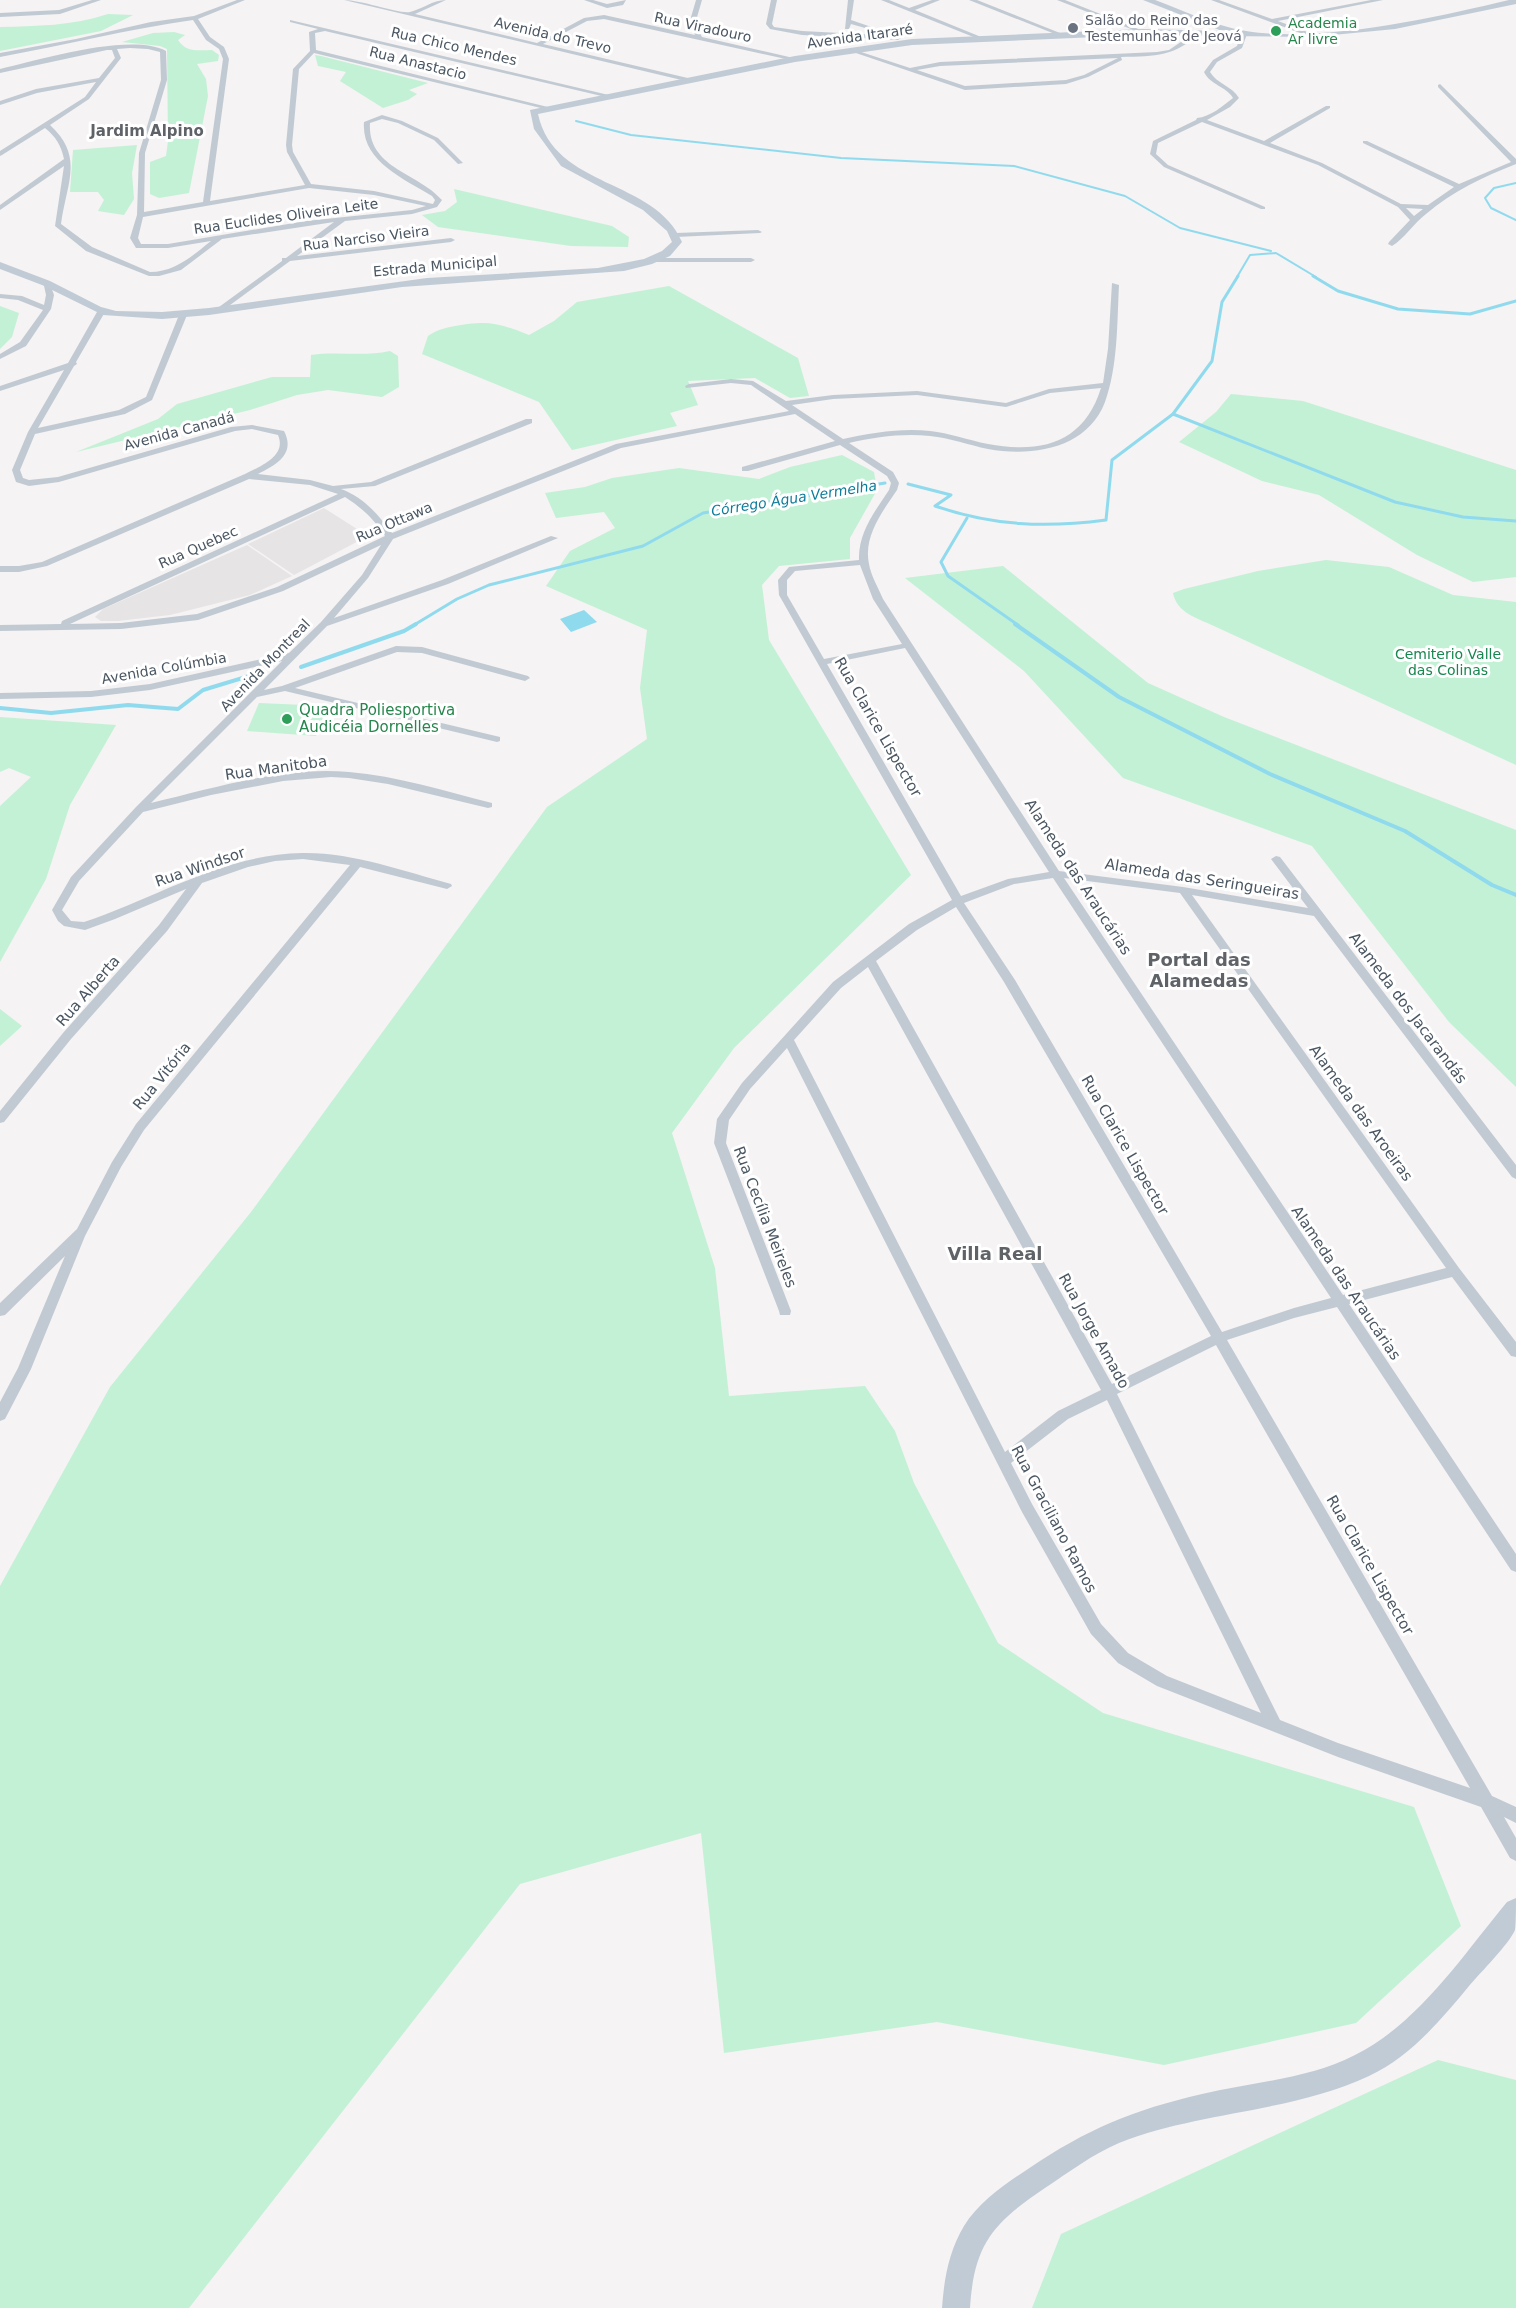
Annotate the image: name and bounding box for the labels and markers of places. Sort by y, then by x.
place label: Salão do Reino das Testemunhas de Jeová [1084,12,1242,44]
place label: Academia Ar livre [1288,15,1357,47]
marker: Salão do Reino das Testemunhas de Jeová [1066,21,1080,35]
marker: Academia Ar livre [1269,24,1283,38]
place label: Quadra Poliesportiva Audicéia Dornelles [299,701,455,736]
marker: Quadra Poliesportiva Audicéia Dornelles [280,712,294,726]

